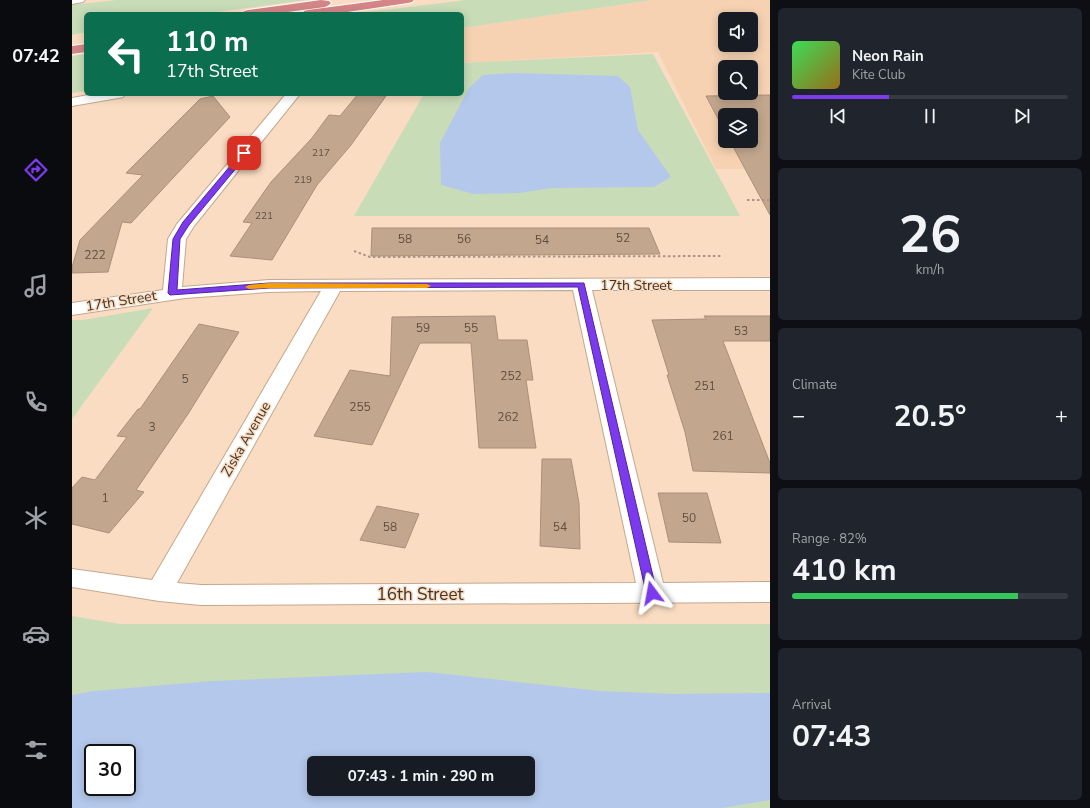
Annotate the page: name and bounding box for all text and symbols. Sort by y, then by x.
map controls [718,12,758,148]
button: sound [718,12,758,52]
text: 110 m [166,23,249,61]
icon: left [100,28,152,80]
text: 07:42 [12,44,60,68]
text: Neon Rain [852,46,924,66]
text: 17th Street [166,59,258,83]
button: search [718,60,758,100]
text: Kite Club [852,66,905,84]
icon: previous [827,105,849,127]
icon: pause [919,105,941,127]
icon: next [1011,105,1033,127]
button: layers [718,108,758,148]
pin [227,136,261,170]
icon: arrive [233,142,255,164]
house number: 217 [312,146,330,160]
icon: directions [22,156,50,184]
house number: 219 [294,173,312,187]
text: 26 [899,199,961,270]
house number: 221 [255,209,273,223]
house number: 52 [616,230,630,246]
house number: 58 [398,231,412,247]
house number: 56 [457,231,471,247]
house number: 54 [535,232,549,248]
house number: 222 [84,247,106,263]
text: km/h [916,261,944,279]
icon: music [22,272,50,300]
street label: 17th Street [600,276,672,295]
street label: 17th Street [84,286,158,316]
house number: 59 [416,320,430,336]
house number: 55 [464,320,478,336]
house number: 53 [734,323,748,339]
house number: 252 [500,368,522,384]
house number: 5 [181,371,189,387]
text: Climate [792,376,837,394]
house number: 251 [694,378,716,394]
icon: phone [22,388,50,416]
text: 20.5° [894,396,966,437]
street label: Ziska Avenue [217,398,275,480]
house number: 255 [349,399,371,415]
text: − [792,401,805,431]
text: + [1055,401,1068,431]
house number: 262 [497,409,519,425]
house number: 3 [148,419,156,435]
house number: 261 [712,428,734,444]
house number: 1 [101,490,109,506]
icon: climate [22,504,50,532]
house number: 50 [682,510,696,526]
house number: 58 [383,519,397,535]
house number: 54 [553,519,567,535]
text: Range · 82% [792,530,867,548]
text: 410 km [792,550,897,591]
position arrow [631,572,673,614]
street label: 16th Street [377,583,464,606]
icon: car [22,620,50,648]
text: Arrival [792,696,831,714]
text: 07:43 [792,716,871,757]
icon: filters [22,736,50,764]
speed limit sign: 30 [84,744,136,796]
text: 07:43 · 1 min · 290 m [348,766,494,786]

